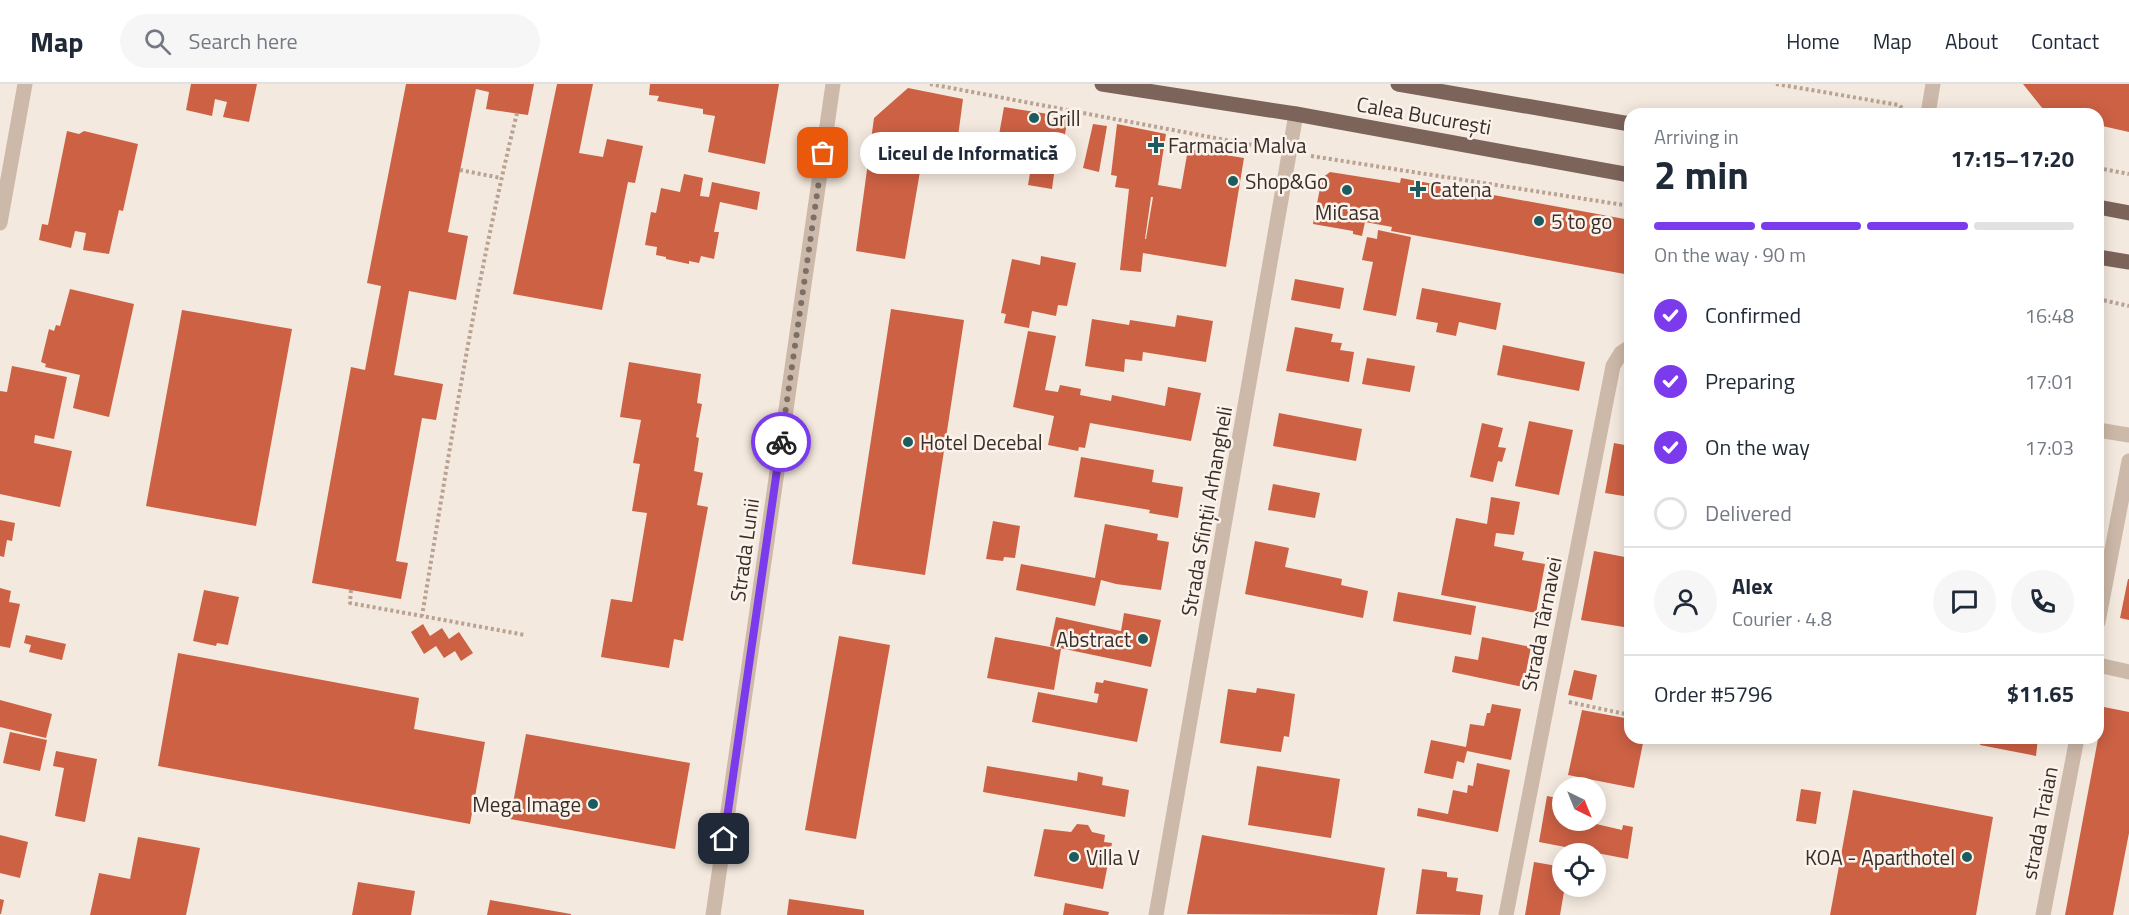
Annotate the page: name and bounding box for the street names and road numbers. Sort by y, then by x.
street label: Calea București [1354,87,1494,143]
street label: Strada Sfinții Arhangheli [1172,403,1240,619]
street label: Strada Lunii [721,496,767,604]
street label: Strada Târnavei [1512,554,1570,694]
street label: strada Traian [2012,764,2066,882]

